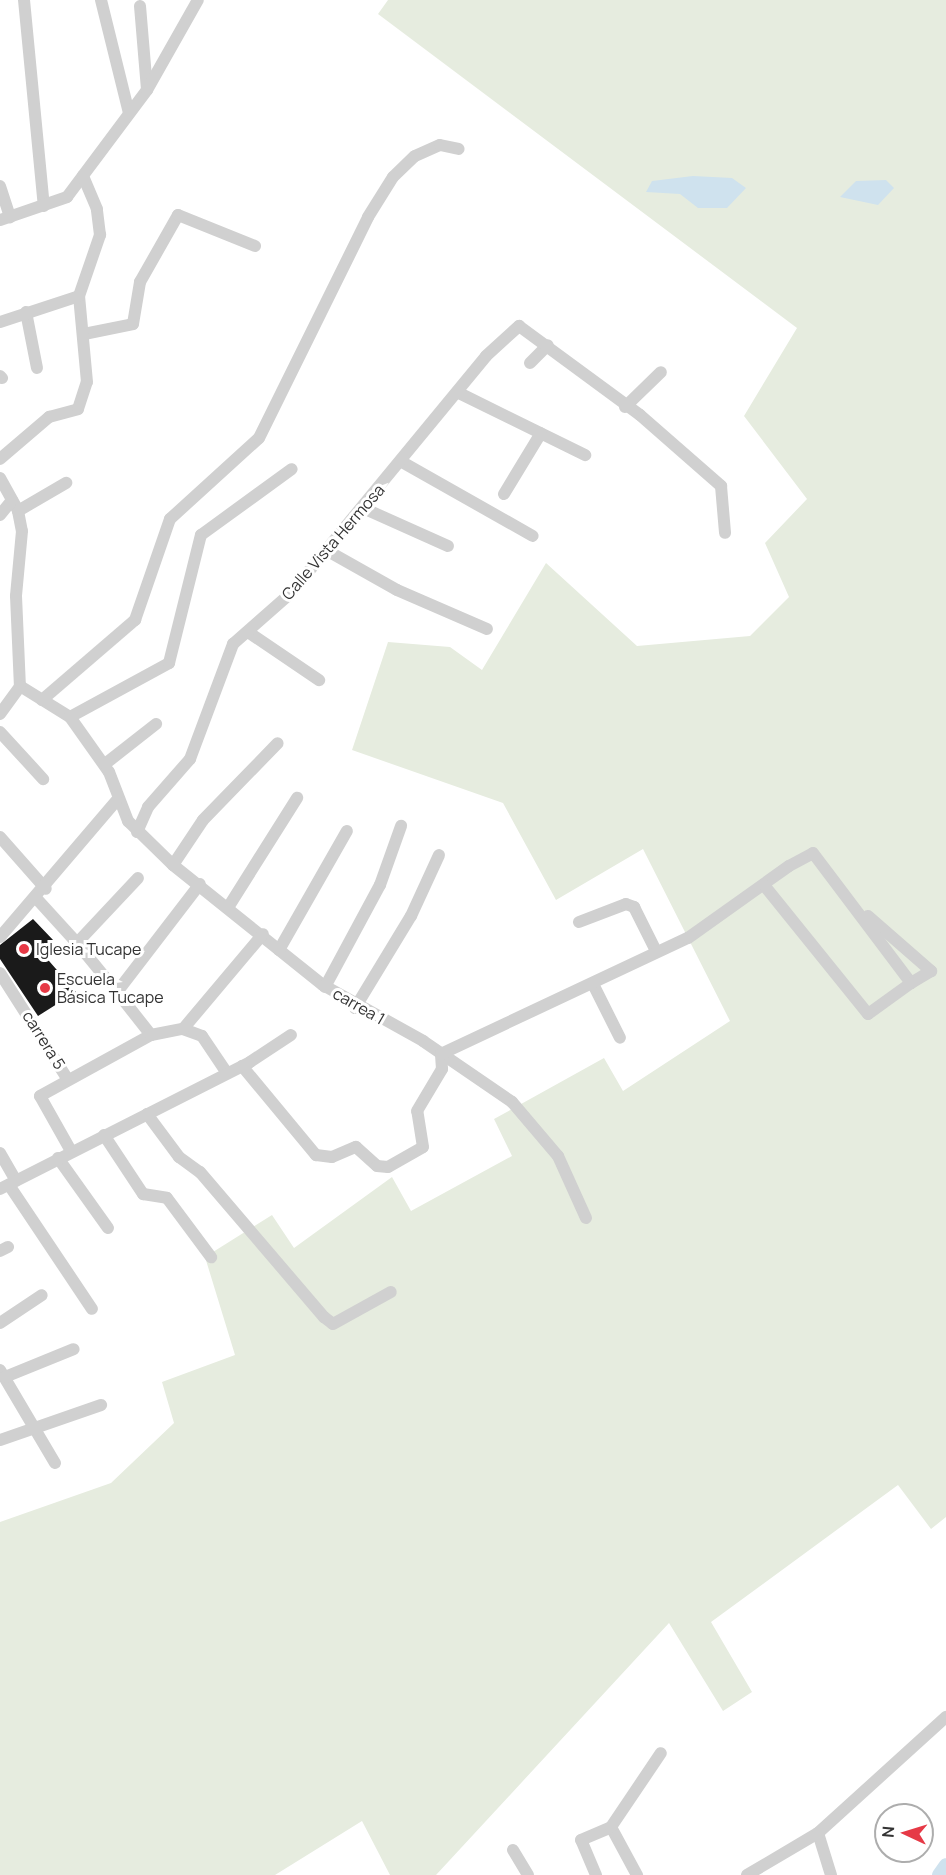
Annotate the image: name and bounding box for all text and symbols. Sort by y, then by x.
street label: Calle Vista Hermosa [278,480,388,604]
place label: Iglesia Tucape [36,939,141,959]
marker: Iglesia Tucape [17,942,31,956]
place label: Escuela Básica Tucape [57,969,163,1007]
marker: Escuela Básica Tucape [38,981,52,995]
street label: carrea 1 [330,984,388,1028]
street label: carrera 5 [19,1007,69,1073]
north arrow [874,1803,934,1863]
text: N [877,1825,899,1838]

